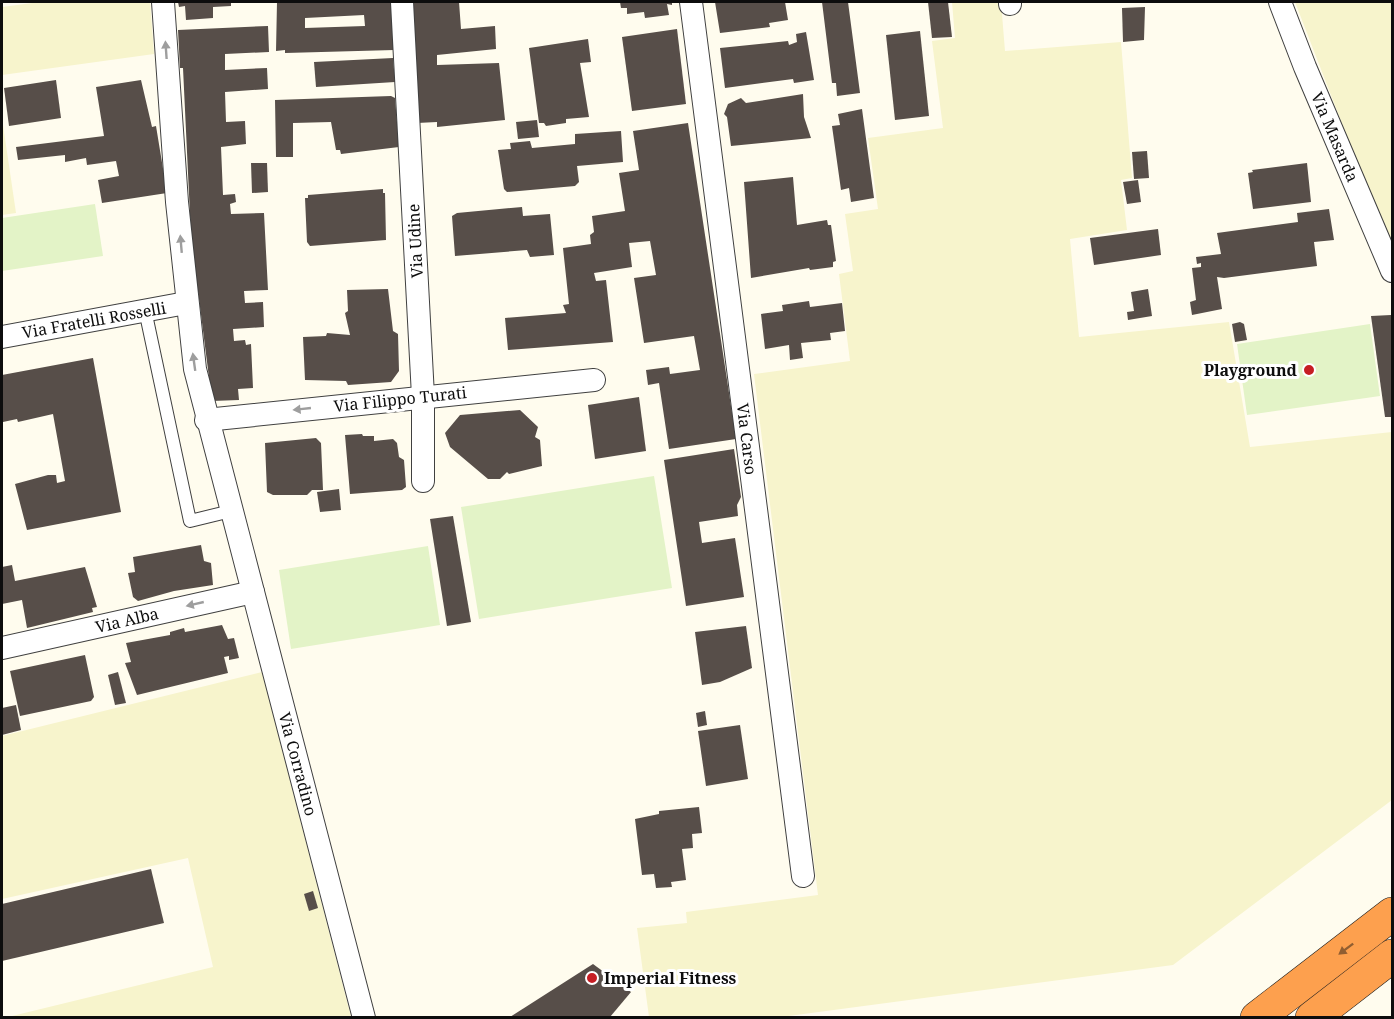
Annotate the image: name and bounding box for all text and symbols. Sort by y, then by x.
one-way arrow [161,40,170,59]
street label: Via Masarda [1306,89,1364,185]
street label: Via Udine [402,203,428,279]
one-way arrow [176,235,186,254]
street label: Via Fratelli Rosselli [20,296,168,344]
one-way arrow [189,353,198,372]
place label: Playground [1204,359,1298,381]
marker: Playground [1302,363,1316,377]
street label: Via Filippo Turati [332,381,468,417]
street label: Via Carso [732,402,762,476]
one-way arrow [292,404,311,414]
one-way arrow [186,600,205,610]
street label: Via Alba [93,602,161,638]
street label: Via Corradino [274,710,322,818]
one-way arrow [1338,943,1354,955]
place label: Imperial Fitness [604,967,737,989]
marker: Imperial Fitness [585,971,599,985]

